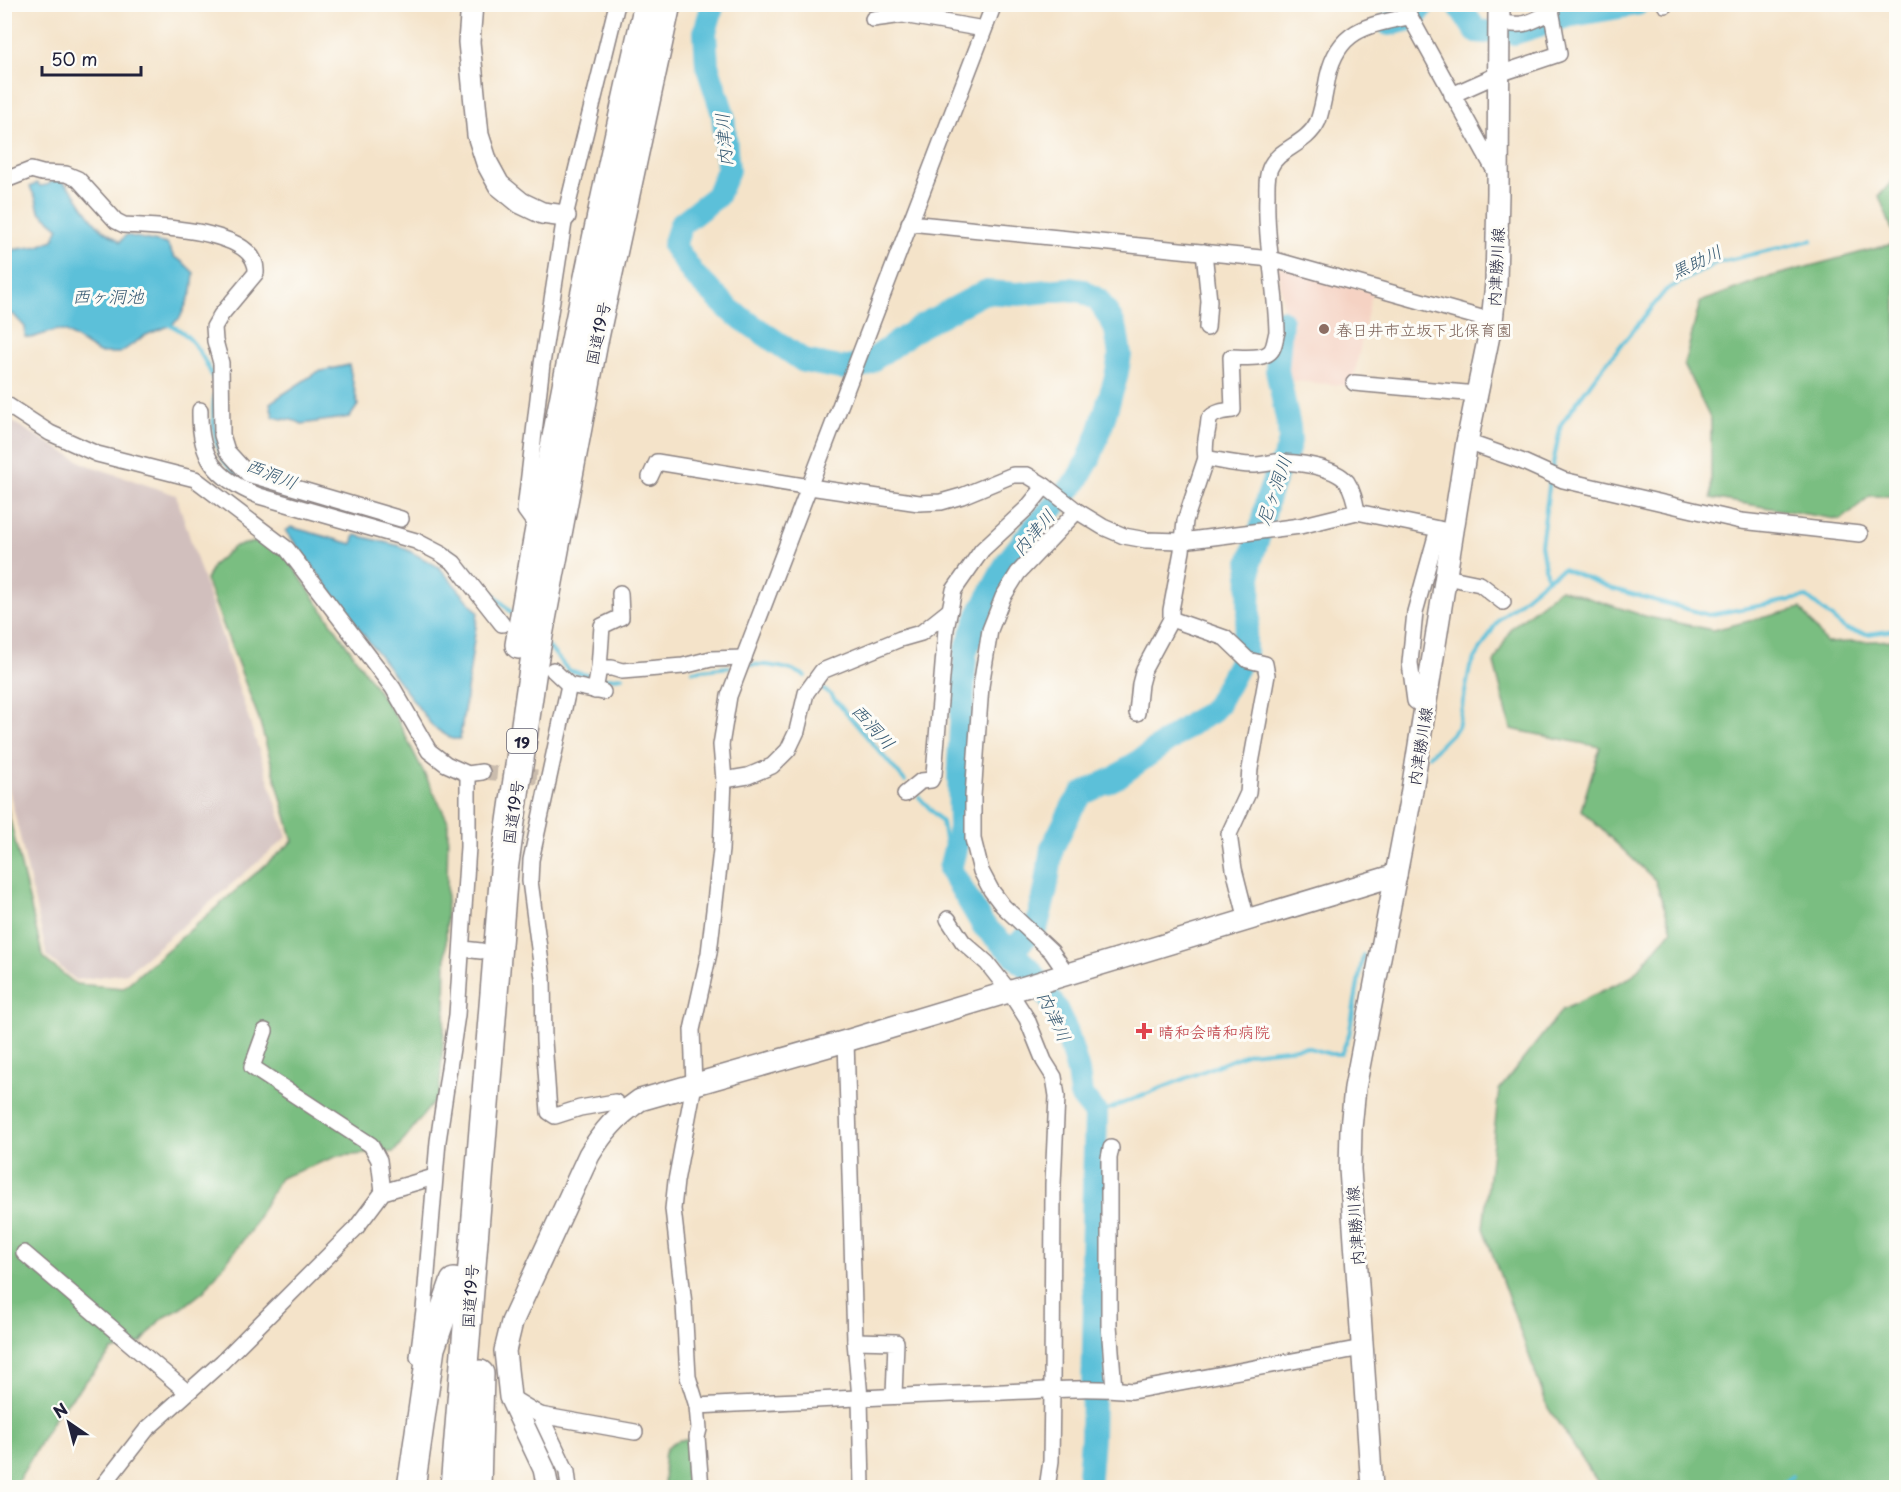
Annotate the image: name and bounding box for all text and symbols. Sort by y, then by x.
scale bar [42,39,141,77]
text: 50 m [51,45,98,72]
water label: 内津川 [708,112,738,168]
street label: 内津勝川線 [1481,226,1509,308]
water label: 黒助川 [1666,237,1726,285]
water label: 西ヶ洞池 [72,282,145,309]
street label: 国道19号 [579,299,615,367]
place label: 春日井市立坂下北保育園 [1336,317,1512,341]
marker: 春日井市立坂下北保育園 [1317,322,1331,336]
water label: 西洞川 [242,450,302,496]
water label: 尼ヶ洞川 [1249,452,1297,528]
water label: 内津川 [1005,503,1061,561]
water label: 西洞川 [846,697,902,755]
street label: 内津勝川線 [1401,705,1437,787]
road number: 19 [507,729,537,753]
street label: 国道19号 [496,778,528,846]
water label: 内津川 [1031,986,1079,1046]
place label: 晴和会晴和病院 [1158,1019,1270,1043]
marker: 晴和会晴和病院 [1135,1022,1153,1040]
street label: 内津勝川線 [1339,1185,1369,1267]
street label: 国道19号 [455,1263,483,1329]
north arrow [39,1393,99,1453]
text: N [48,1396,72,1423]

